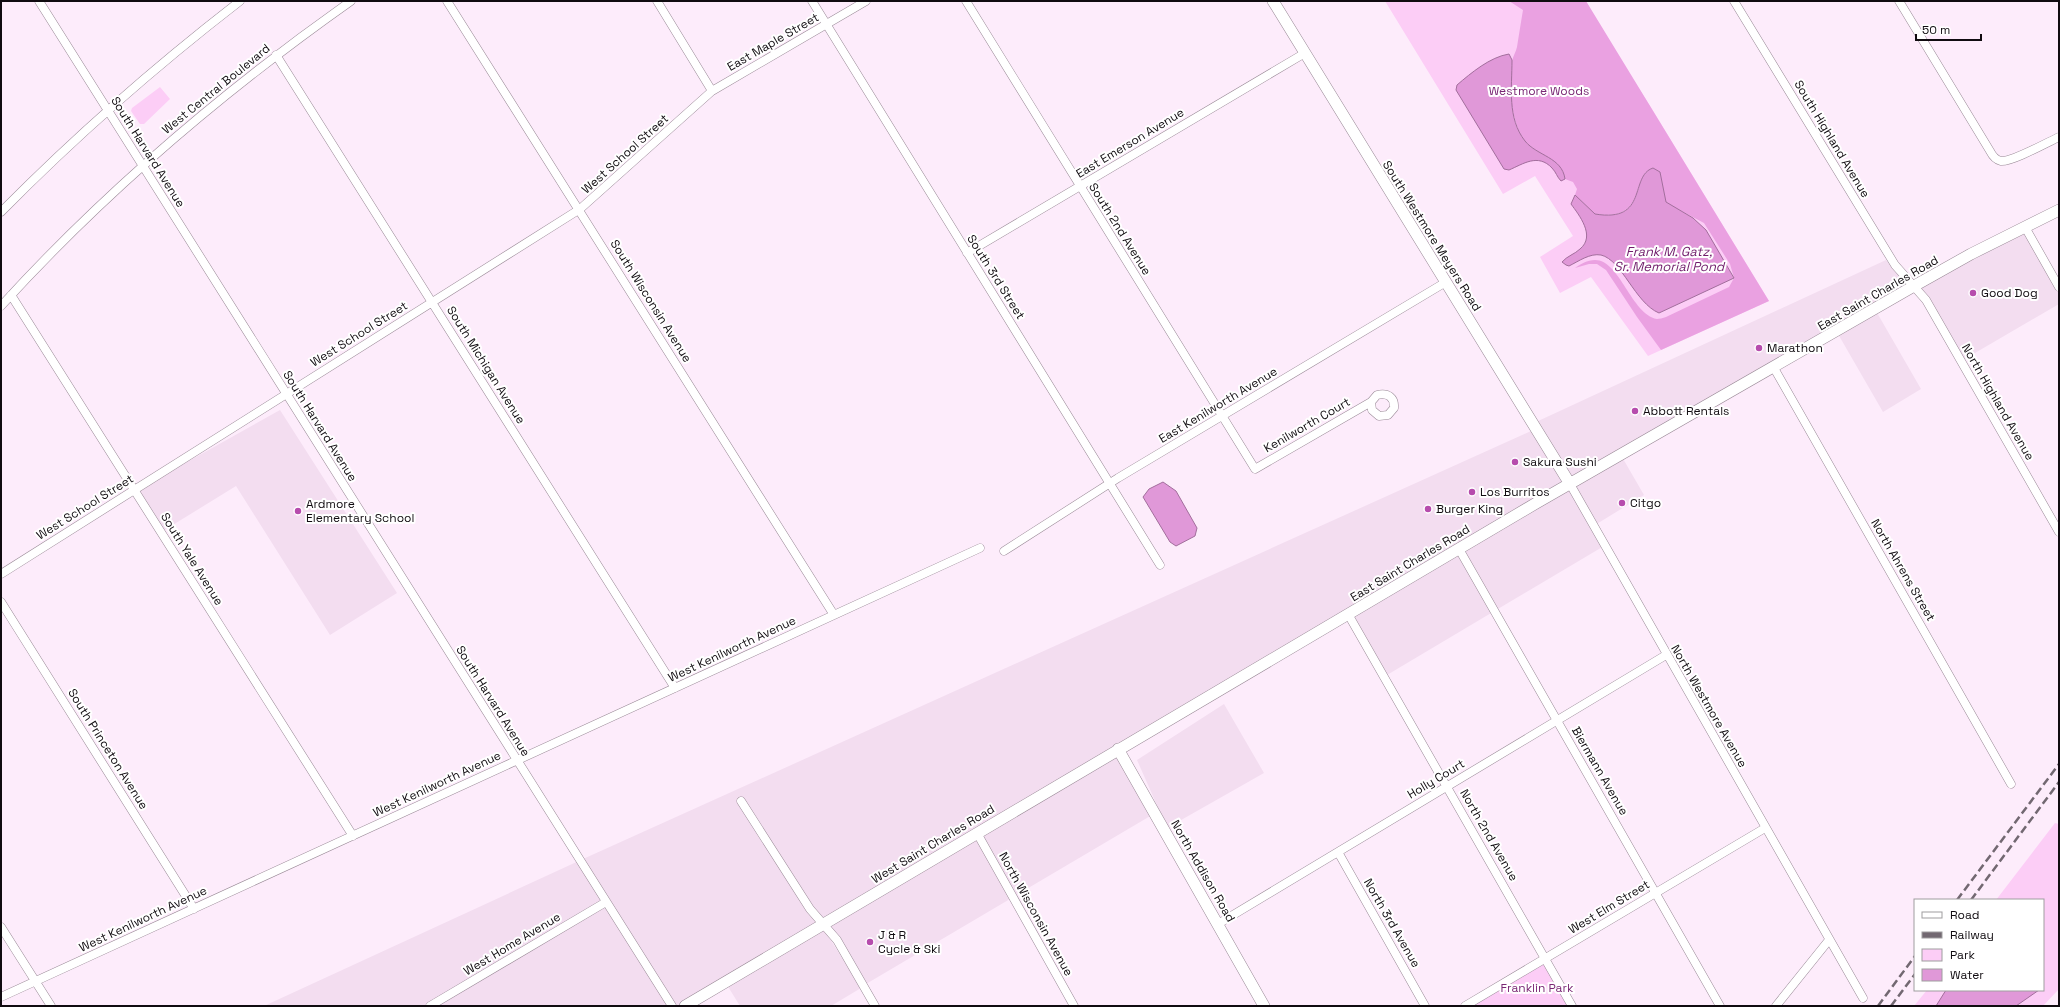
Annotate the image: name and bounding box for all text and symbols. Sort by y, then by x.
street label: East Maple Street [724,9,822,75]
scale bar [1916,16,1981,42]
text: 50 m [1922,22,1950,38]
street label: West Central Boulevard [159,40,273,138]
street label: South Highland Avenue [1791,77,1873,201]
park label: Westmore Woods [1489,83,1589,99]
street label: South Harvard Avenue [107,94,189,210]
street label: East Emerson Avenue [1073,104,1187,182]
street label: West School Street [578,111,672,197]
street label: South Westmore Meyers Road [1379,158,1485,314]
street label: South 2nd Avenue [1085,180,1155,278]
street label: South 3rd Street [963,232,1029,322]
street label: South Wisconsin Avenue [607,237,695,365]
water label: Frank M. Gatz, Sr. Memorial Pond [1614,243,1726,275]
street label: East Saint Charles Road [1815,252,1941,334]
place label: Good Dog [1981,285,2038,301]
marker: Good Dog [1968,288,1978,298]
street label: West School Street [307,298,411,370]
street label: South Michigan Avenue [443,303,529,427]
place label: Marathon [1767,340,1823,356]
street label: North Highland Avenue [1958,341,2038,463]
marker: Marathon [1754,343,1764,353]
street label: East Kenilworth Avenue [1156,363,1280,447]
street label: South Harvard Avenue [279,368,361,484]
street label: Kenilworth Court [1261,394,1353,456]
place label: Abbott Rentals [1643,403,1729,419]
marker: Abbott Rentals [1630,406,1640,416]
place label: Sakura Sushi [1523,454,1597,470]
marker: Sakura Sushi [1510,457,1520,467]
street label: West School Street [33,471,137,543]
place label: Los Burritos [1480,484,1550,500]
marker: Los Burritos [1467,487,1477,497]
place label: Citgo [1630,495,1661,511]
place label: Ardmore Elementary School [306,496,414,526]
marker: Citgo [1617,498,1627,508]
place label: Burger King [1436,501,1503,517]
marker: Burger King [1423,504,1433,514]
marker: Ardmore Elementary School [293,506,303,516]
street label: South Yale Avenue [157,510,227,608]
street label: North Ahrens Street [1867,516,1939,624]
street label: East Saint Charles Road [1347,521,1473,605]
street label: West Kenilworth Avenue [666,612,798,686]
street label: North Westmore Avenue [1667,642,1751,770]
street label: South Harvard Avenue [452,643,534,759]
street label: South Princeton Avenue [64,686,152,812]
street label: Biermann Avenue [1568,724,1632,818]
street label: West Kenilworth Avenue [371,747,503,821]
street label: Holly Court [1404,756,1468,802]
street label: North 2nd Avenue [1456,786,1522,884]
street label: West Saint Charles Road [869,801,997,887]
street label: North Addison Road [1167,817,1239,925]
street label: North Wisconsin Avenue [995,849,1077,979]
street label: North 3rd Avenue [1360,875,1424,971]
street label: West Elm Street [1565,876,1653,938]
street label: West Kenilworth Avenue [77,882,209,956]
legend [1914,899,2044,991]
text: Road [1950,907,1979,923]
street label: West Home Avenue [461,909,563,979]
place label: J & R Cycle & Ski [878,927,940,957]
text: Railway [1950,927,1994,943]
marker: J & R Cycle & Ski [865,937,875,947]
text: Park [1950,947,1975,963]
text: Water [1950,967,1984,983]
park label: Franklin Park [1501,980,1574,996]

